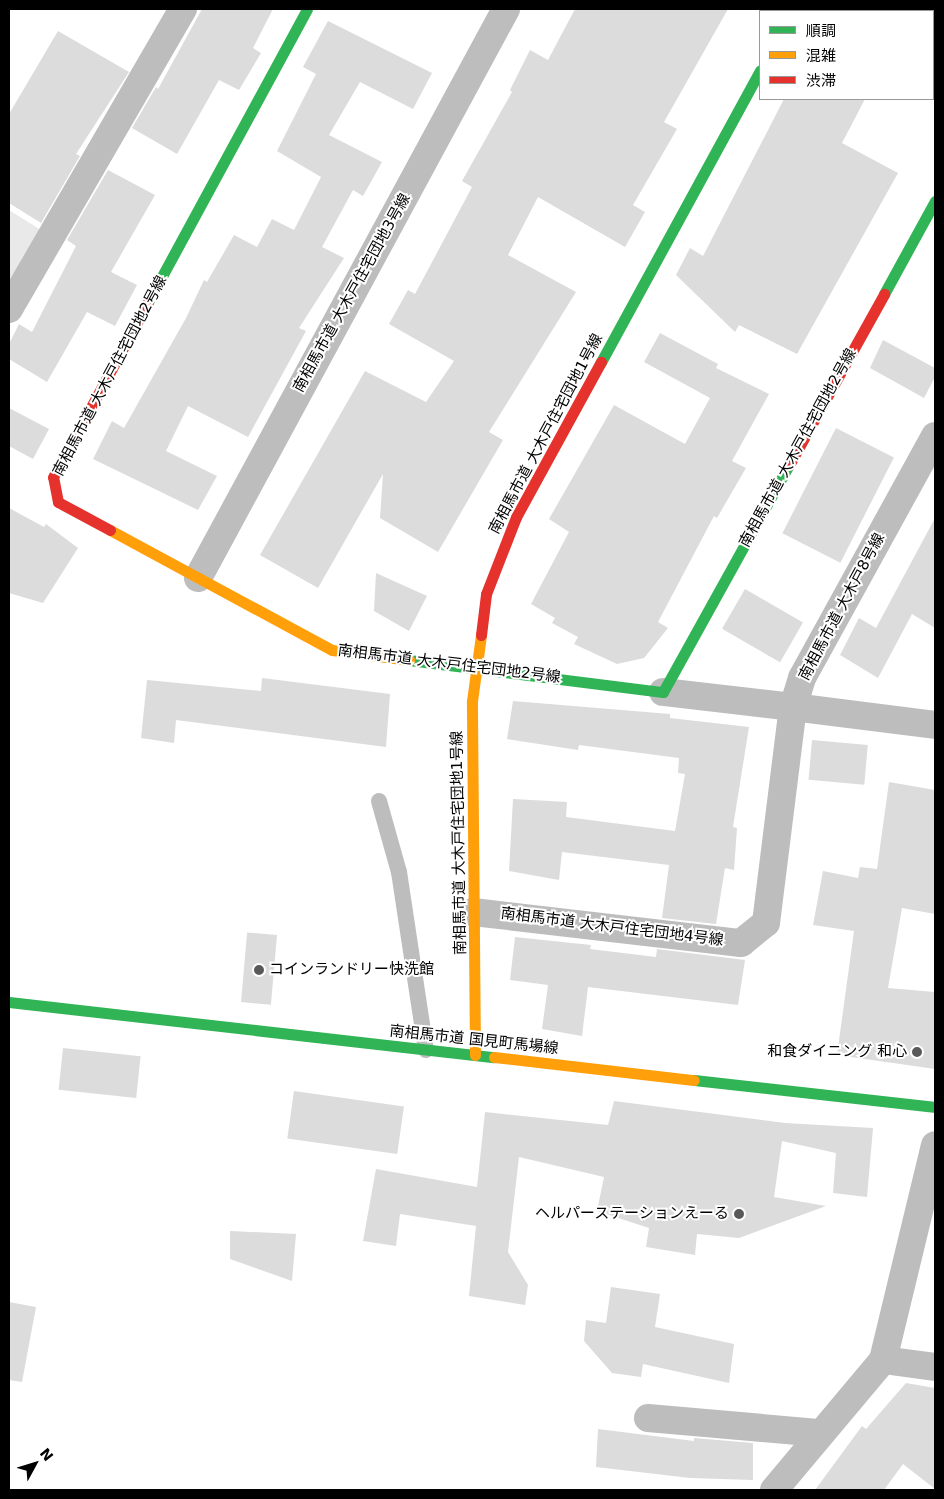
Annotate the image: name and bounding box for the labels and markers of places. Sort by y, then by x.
place label: コインランドリー快洗館 [269,961,434,979]
marker: コインランドリー快洗館 [253,964,265,976]
place label: 和食ダイニング 和心 [767,1043,907,1061]
marker: 和食ダイニング 和心 [911,1046,923,1058]
place label: ヘルパーステーションえーる [534,1205,729,1223]
marker: ヘルパーステーションえーる [733,1208,745,1220]

